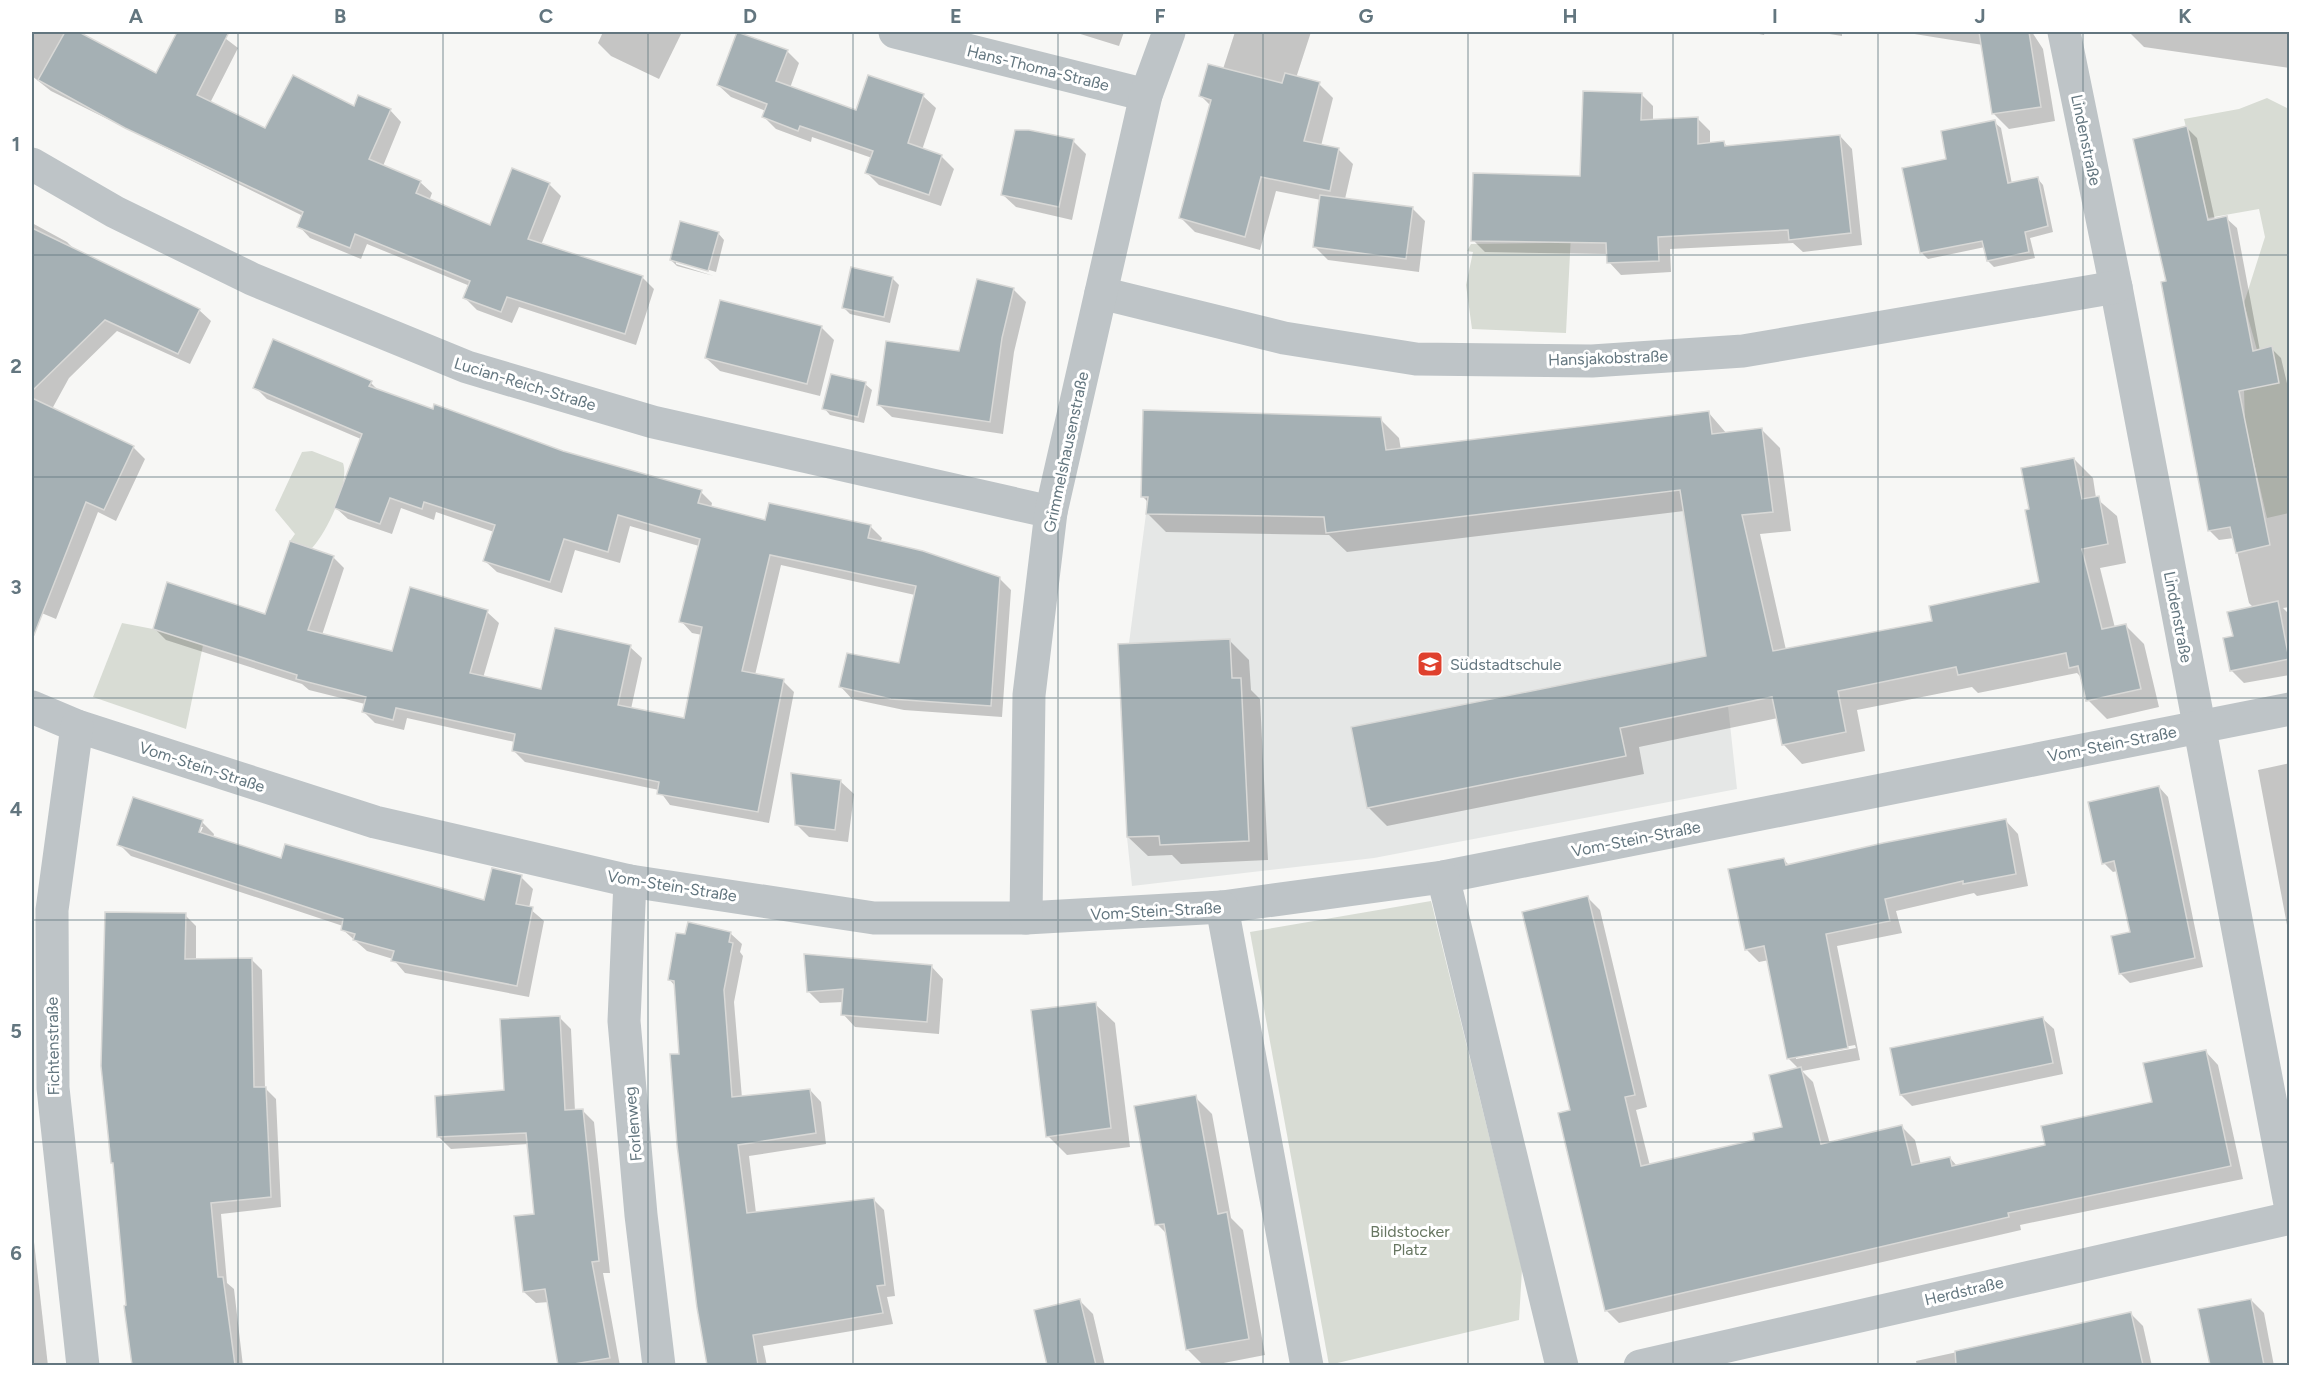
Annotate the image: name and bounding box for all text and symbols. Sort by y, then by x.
text: A [129,4,144,28]
text: B [334,4,346,28]
text: C [539,4,553,28]
text: D [743,4,757,28]
text: E [950,4,962,28]
text: F [1154,4,1166,28]
text: G [1359,4,1374,28]
text: H [1563,4,1578,28]
text: I [1772,4,1778,28]
text: J [1974,4,1986,28]
text: K [2178,4,2192,28]
street label: Hans-Thoma-Straße [965,41,1111,95]
street label: Lindenstraße [2067,93,2105,188]
text: 1 [12,132,20,156]
street label: Hansjakobstraße [1548,346,1669,370]
street label: Lucian-Reich-Straße [452,353,598,415]
text: 2 [10,354,22,378]
street label: Grimmelshausenstraße [1040,369,1092,534]
street label: Lindenstraße [2160,570,2196,665]
text: 3 [10,575,22,599]
school or university icon: Südstadtschule [1415,649,1445,679]
place label: Südstadtschule [1450,655,1562,674]
street label: Vom-Stein-Straße [2046,722,2178,766]
street label: Vom-Stein-Straße [137,738,268,796]
text: 4 [10,797,23,821]
street label: Vom-Stein-Straße [1570,817,1702,861]
street label: Vom-Stein-Straße [606,866,738,906]
street label: Vom-Stein-Straße [1090,898,1222,924]
street label: Fichtenstraße [43,996,63,1095]
text: 5 [10,1019,22,1043]
street label: Forlenweg [620,1086,646,1162]
park label: Bildstocker Platz [1370,1222,1450,1259]
text: 6 [10,1241,22,1265]
street label: Herdstraße [1923,1273,2006,1309]

